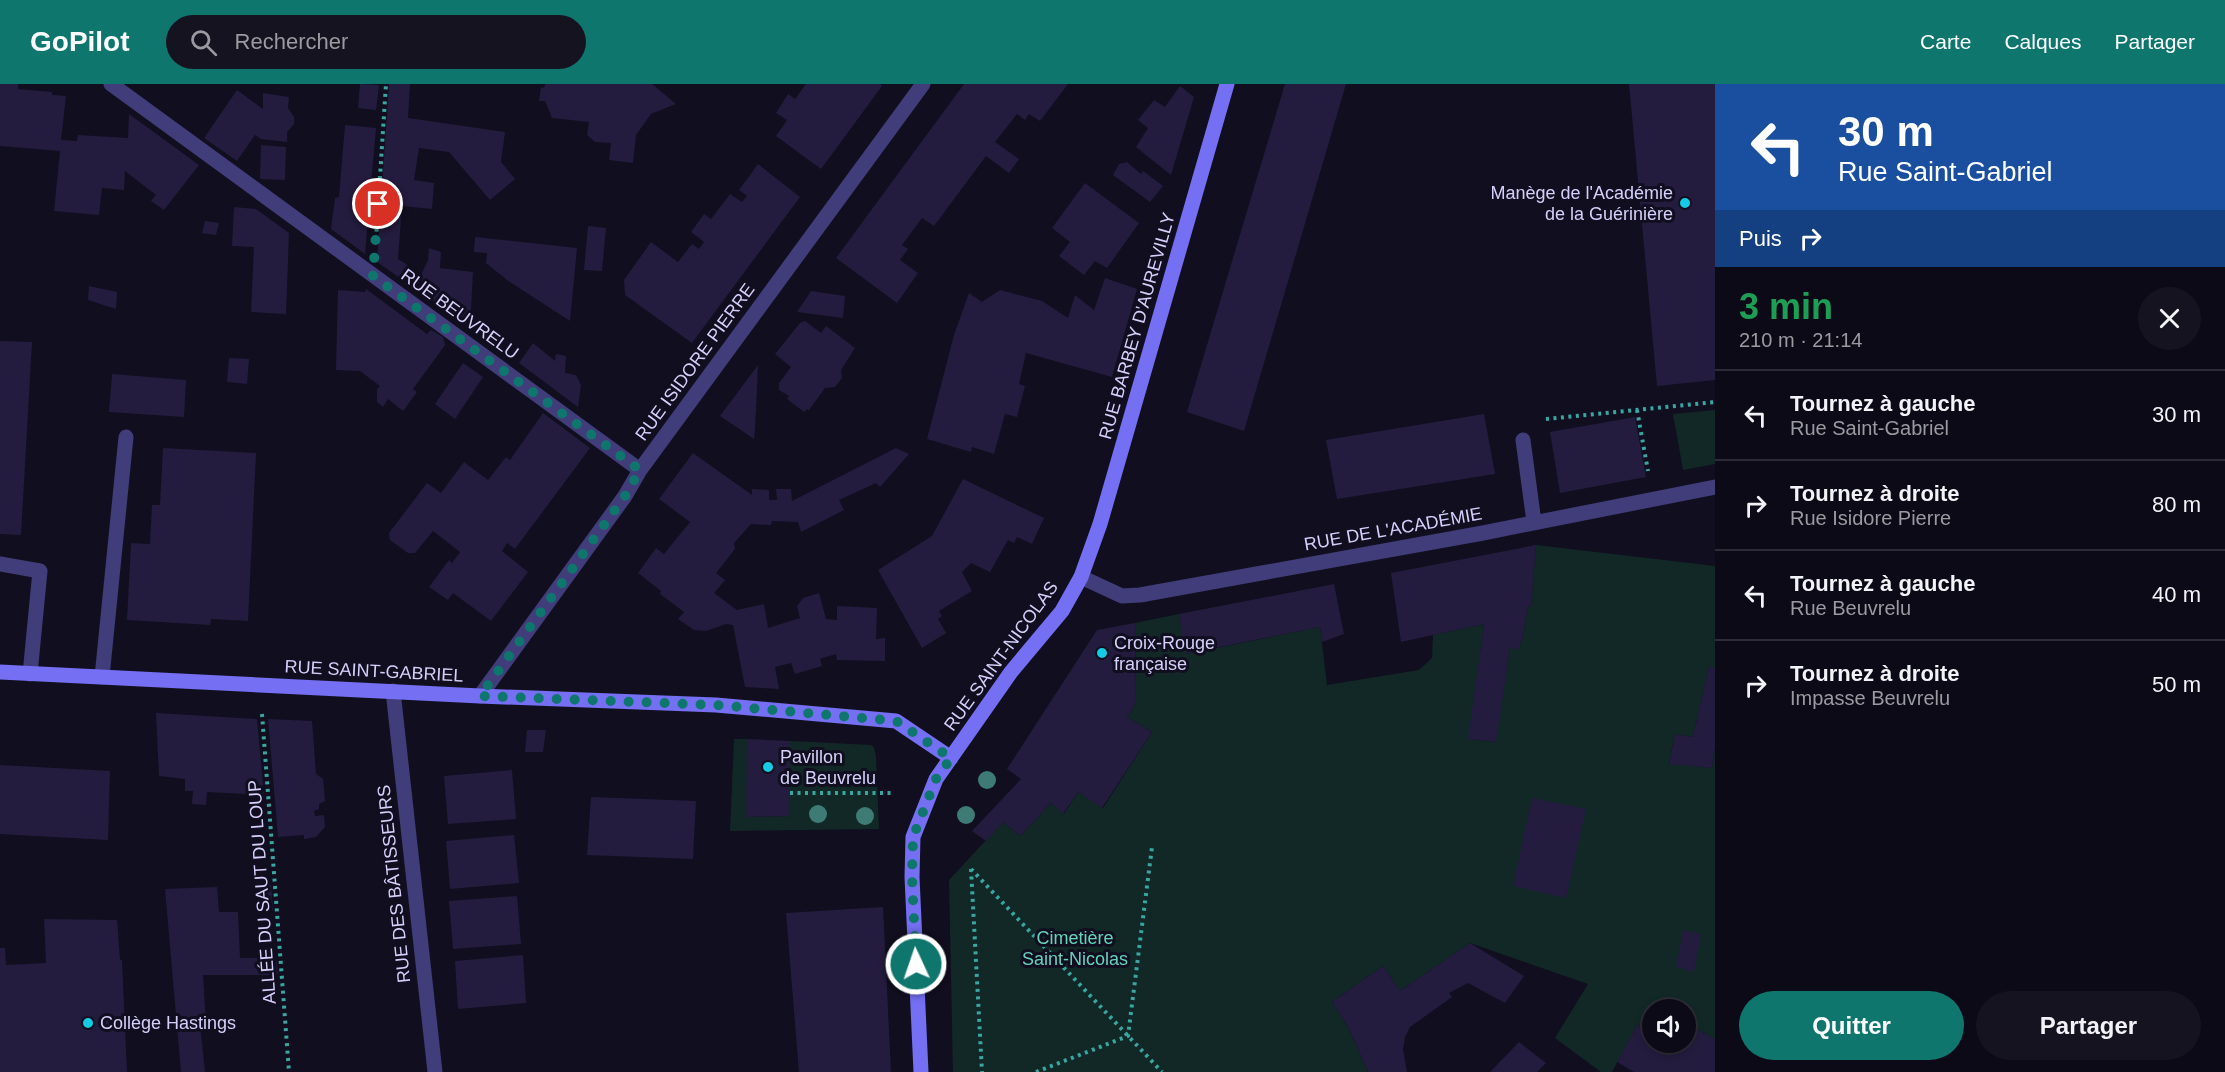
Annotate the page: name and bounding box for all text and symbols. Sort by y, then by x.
search box [166,15,586,69]
text: GoPilot [30,26,130,57]
icon: search [187,26,220,59]
text: Rechercher [235,29,348,54]
text: Carte [1920,30,1971,53]
text: Calques [2004,30,2081,53]
text: Partager [2114,30,2195,53]
icon: left [1739,108,1817,186]
text: 30 m [1838,108,1934,155]
text: Rue Saint-Gabriel [1838,157,2053,187]
pin [352,178,403,229]
place label: Manège de l'Académie de la Guérinière [1490,183,1673,224]
icon: arrive [361,187,394,220]
marker: Manège de l'Académie de la Guérinière [1678,196,1692,210]
street label: RUE BARBEY D'AUREVILLY [1095,210,1179,442]
icon: right [1794,222,1827,255]
text: Puis [1739,226,1782,251]
street label: RUE BEUVRELU [397,265,523,363]
street label: RUE ISIDORE PIERRE [631,280,759,444]
text: 3 min [1739,286,1833,327]
button: close [2138,287,2201,350]
text: 210 m · 21:14 [1739,329,1862,351]
text: Tournez à gauche [1790,391,1975,416]
icon: left [1739,399,1772,432]
text: 30 m [2152,402,2201,427]
text: Rue Saint-Gabriel [1790,417,1949,439]
text: Tournez à droite [1790,481,1960,506]
icon: right [1739,489,1772,522]
text: 80 m [2152,492,2201,517]
street label: RUE DE L'ACADÉMIE [1302,503,1484,555]
text: Rue Isidore Pierre [1790,507,1951,529]
text: Tournez à gauche [1790,571,1975,596]
street label: RUE SAINT-NICOLAS [940,577,1062,735]
icon: left [1739,579,1772,612]
text: 40 m [2152,582,2201,607]
text: Rue Beuvrelu [1790,597,1911,619]
place label: Croix-Rouge française [1114,633,1215,674]
marker: Croix-Rouge française [1095,646,1109,660]
street label: RUE SAINT-GABRIEL [284,656,464,686]
text: Tournez à droite [1790,661,1960,686]
icon: right [1739,669,1772,702]
text: 50 m [2152,672,2201,697]
text: Impasse Beuvrelu [1790,687,1950,709]
place label: Pavillon de Beuvrelu [780,747,876,788]
marker: Pavillon de Beuvrelu [761,760,775,774]
street label: ALLÉE DU SAUT DU LOUP [244,779,280,1005]
street label: RUE DES BÂTISSEURS [374,784,414,984]
park label: Cimetière Saint-Nicolas [1022,928,1128,969]
position arrow [884,932,948,996]
button: Quitter [1739,991,1964,1060]
button: Partager [1976,991,2201,1060]
map controls [1642,999,1696,1053]
button: sound [1642,999,1696,1053]
place label: Collège Hastings [100,1013,236,1033]
marker: Collège Hastings [81,1016,95,1030]

